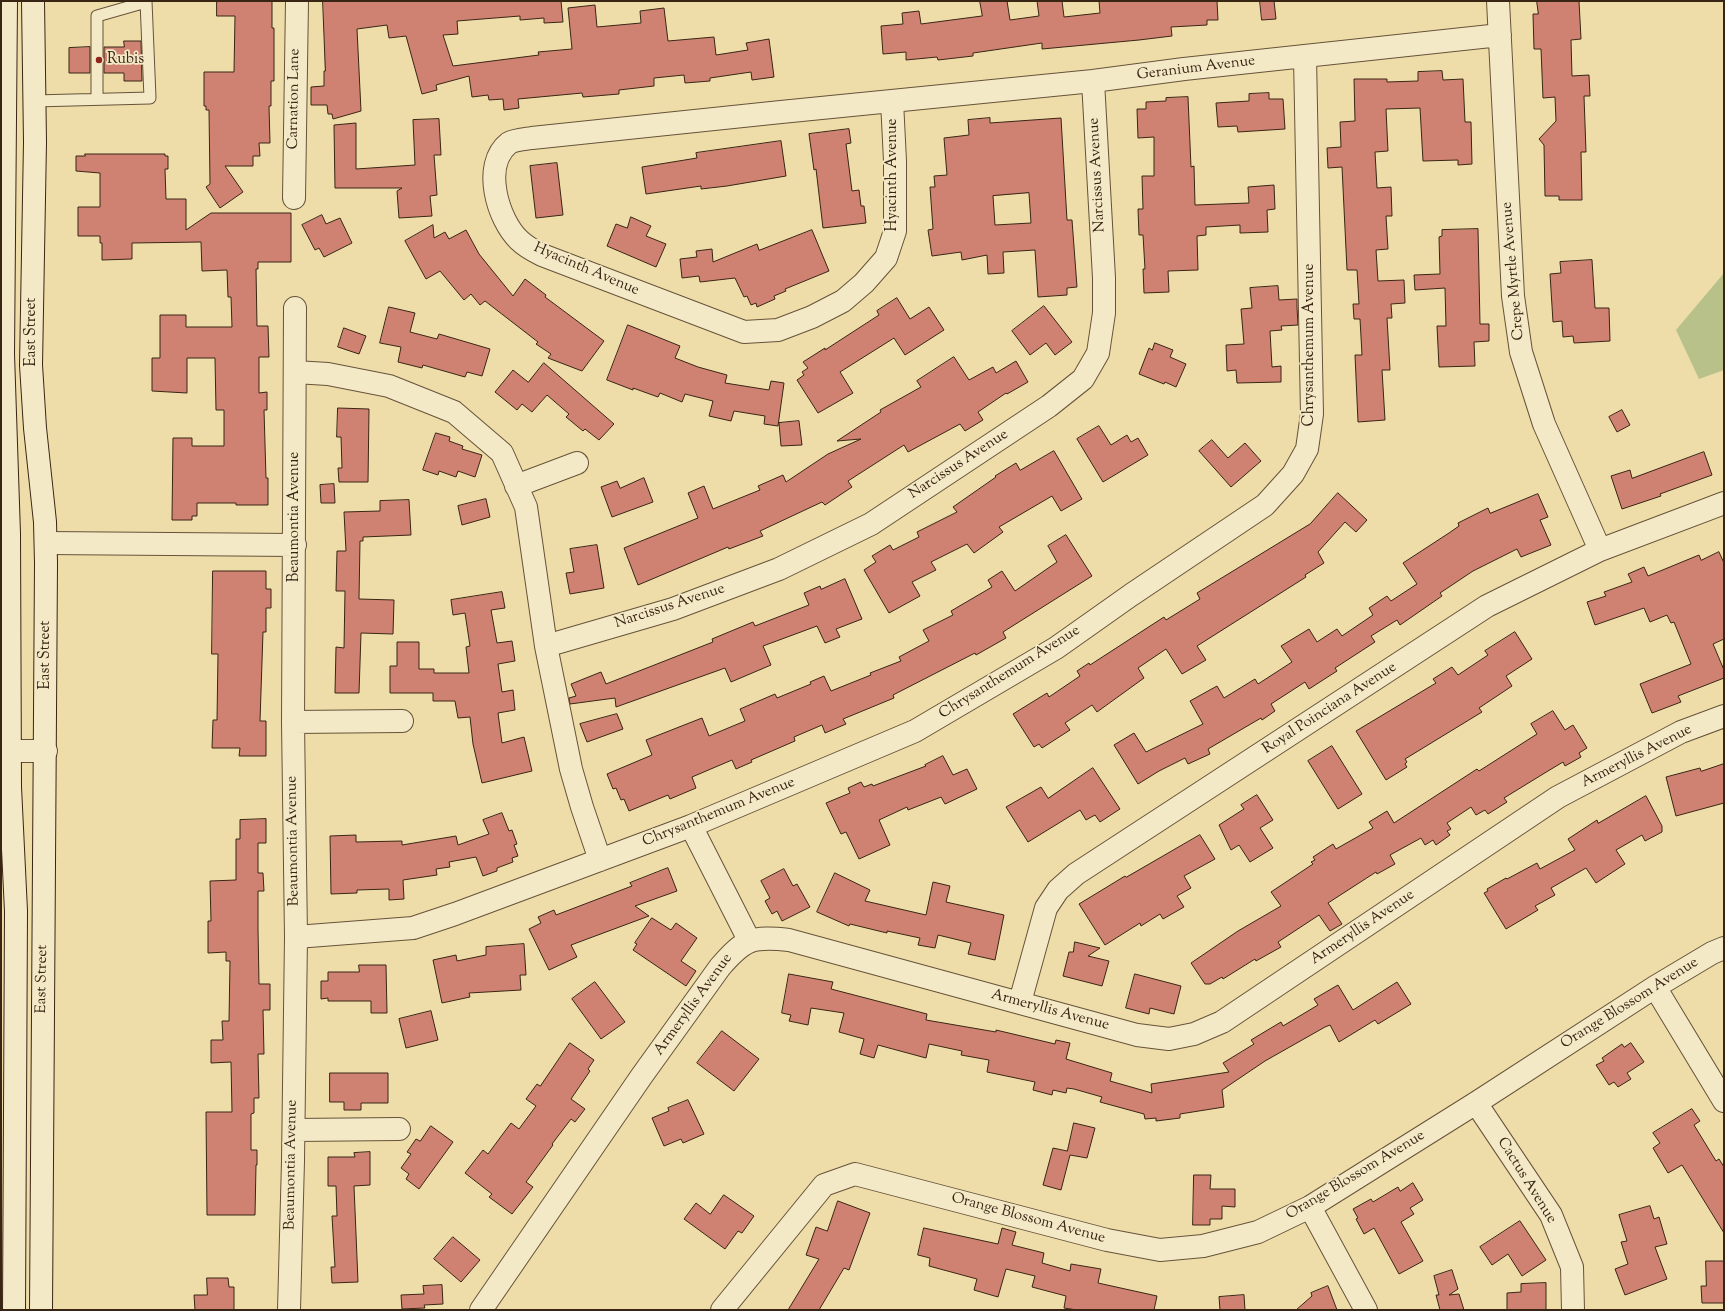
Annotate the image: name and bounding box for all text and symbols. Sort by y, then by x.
street label: Carnation Lane [285,48,305,150]
place label: Rubis [107,51,144,69]
street label: Geranium Avenue [1136,53,1256,85]
marker: Rubis [94,55,104,65]
street label: Narcissus Avenue [1086,117,1110,233]
street label: Hyacinth Avenue [884,118,902,232]
street label: Crepe Myrtle Avenue [1499,201,1529,341]
street label: Hyacinth Avenue [530,240,642,300]
street label: Chrysanthemum Avenue [1301,264,1319,426]
street label: East Street [23,298,41,366]
street label: Narcissus Avenue [906,426,1012,504]
street label: Beaumontia Avenue [286,452,304,582]
street label: Narcissus Avenue [613,581,727,633]
street label: East Street [37,621,55,689]
street label: Chrysanthemum Avenue [936,622,1084,724]
street label: Royal Poinciana Avenue [1260,659,1400,759]
street label: Armeryllis Avenue [1579,721,1695,793]
street label: Chrysanthemum Avenue [640,774,798,852]
street label: Beaumontia Avenue [284,776,304,906]
street label: Armeryllis Avenue [1308,887,1418,969]
street label: East Street [33,944,53,1014]
street label: Armeryllis Avenue [651,951,737,1059]
street label: Orange Blossom Avenue [1558,954,1702,1054]
street label: Armeryllis Avenue [989,987,1111,1035]
street label: Beaumontia Avenue [282,1100,302,1230]
street label: Orange Blossom Avenue [1283,1127,1429,1225]
street label: Cactus Avenue [1492,1135,1560,1227]
street label: Orange Blossom Avenue [949,1190,1107,1248]

